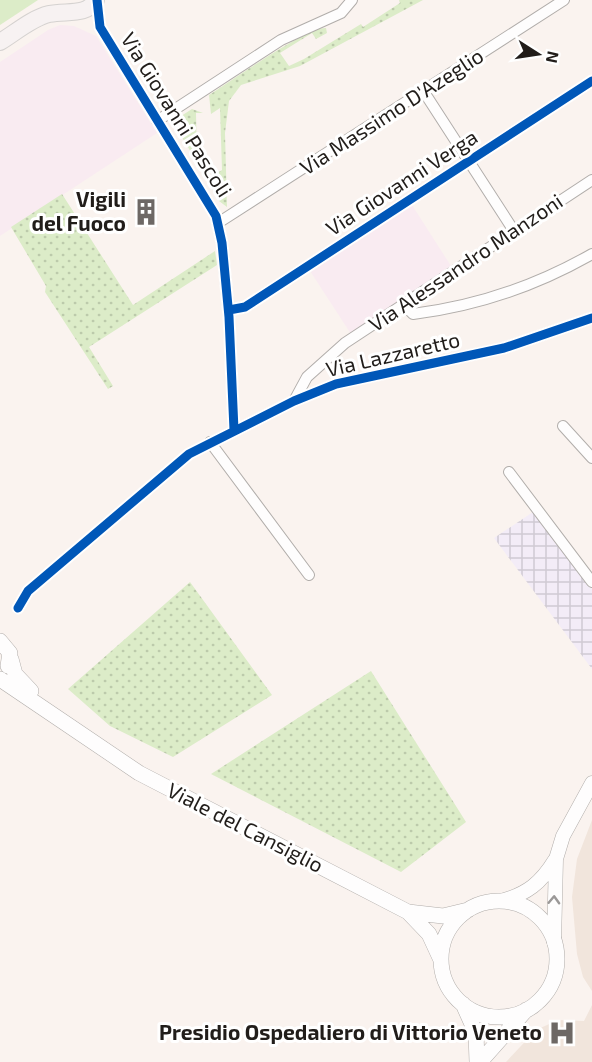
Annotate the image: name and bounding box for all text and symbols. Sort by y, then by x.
north arrow [508,24,568,84]
street label: Via Giovanni Pascoli [117,27,238,201]
street label: Via Massimo D'Azeglio [295,42,487,179]
text: N [543,50,564,65]
street label: Via Giovanni Verga [321,123,482,240]
place label: Vigili del Fuoco [31,186,126,235]
street label: Via Alessandro Manzoni [364,188,567,336]
building icon: Vigili del Fuoco [131,197,161,227]
street label: Via Lazzaretto [323,326,462,381]
street label: Viale del Cansiglio [163,776,328,877]
one-way arrow [547,896,560,905]
hospital icon: Presidio Ospedaliero di Vittorio Veneto [547,1018,577,1048]
place label: Presidio Ospedaliero di Vittorio Veneto [159,1019,542,1044]

